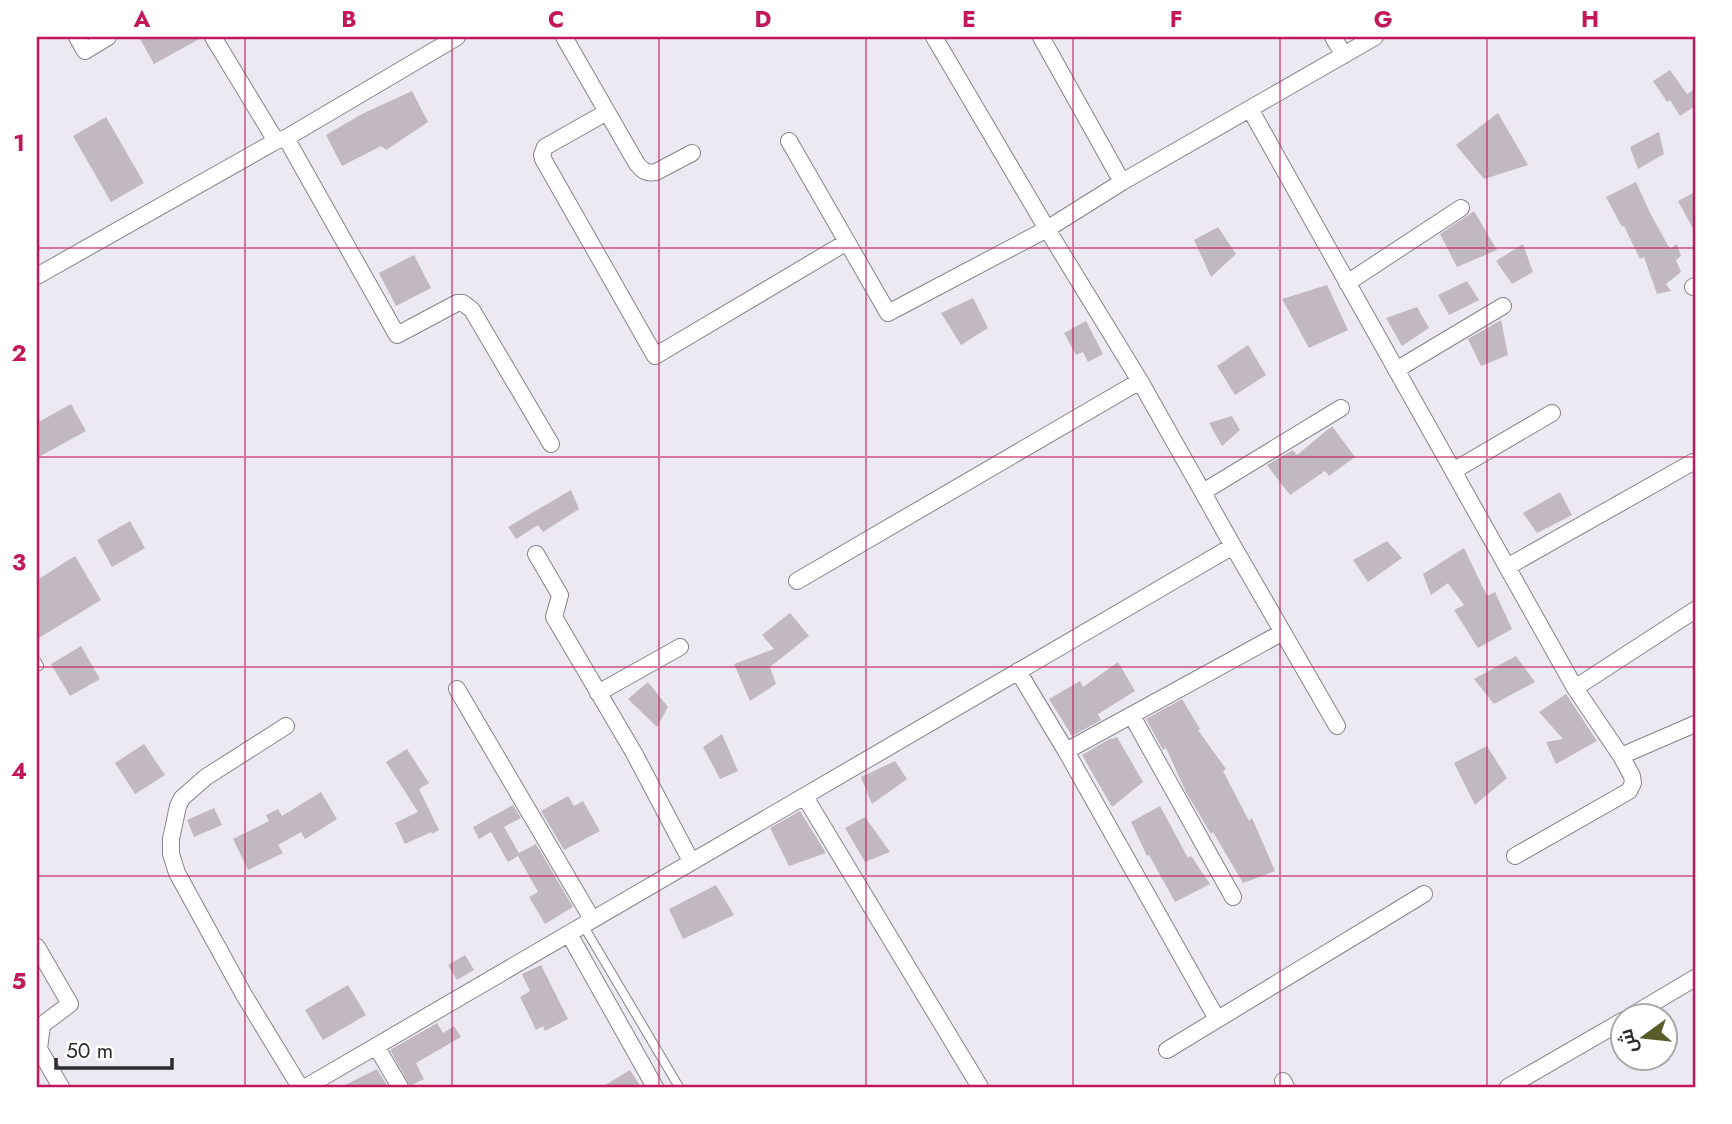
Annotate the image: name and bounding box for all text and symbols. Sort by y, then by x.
text: A [133,2,151,36]
text: B [341,2,357,36]
text: C [548,2,564,36]
text: D [755,2,772,36]
text: E [962,2,976,36]
text: F [1170,2,1182,36]
text: G [1374,2,1392,36]
text: H [1581,2,1599,36]
text: 1 [13,126,25,160]
text: 2 [11,336,27,370]
text: 3 [12,545,26,579]
text: 4 [11,754,27,788]
text: 5 [12,964,26,998]
north arrow [1610,1002,1680,1072]
scale bar [56,1026,172,1070]
text: ش [1612,1026,1644,1057]
text: 50 m [66,1036,113,1066]

